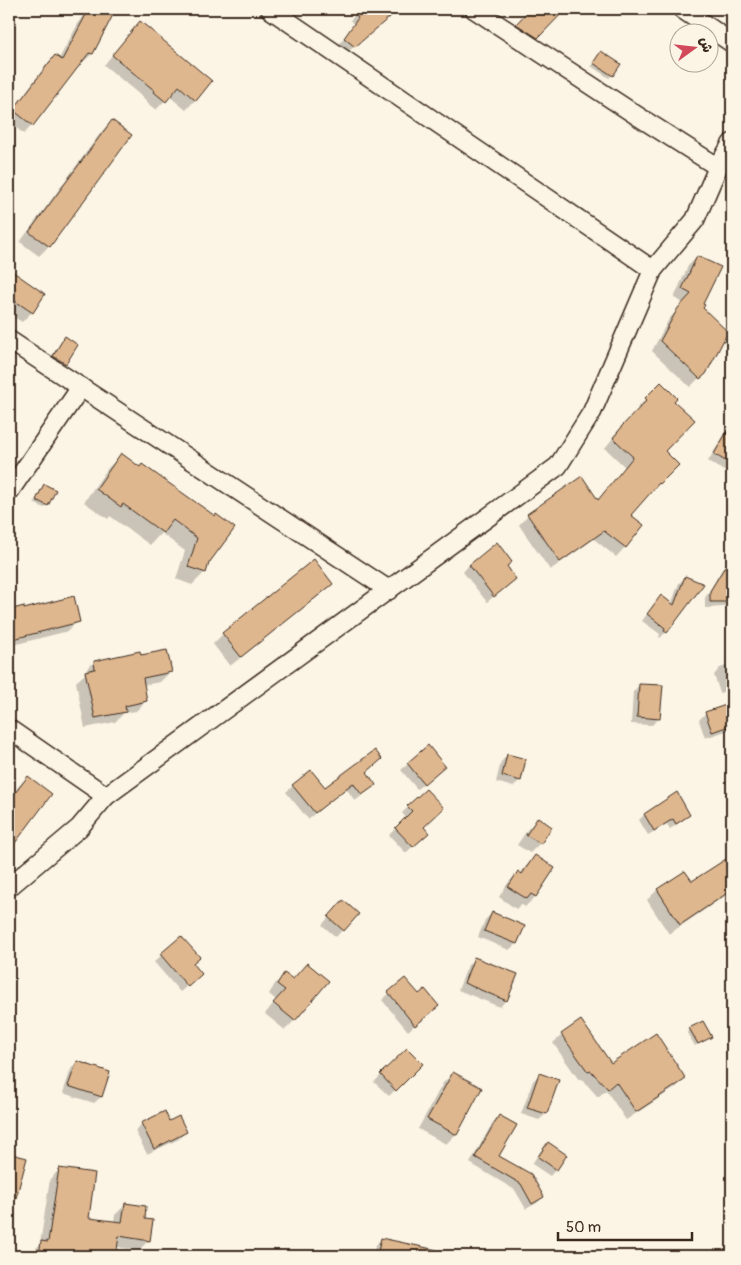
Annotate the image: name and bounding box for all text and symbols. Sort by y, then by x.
north arrow [668,22,718,72]
text: ش [696,35,716,54]
scale bar [558,1210,692,1242]
text: 50 m [566,1218,601,1237]

